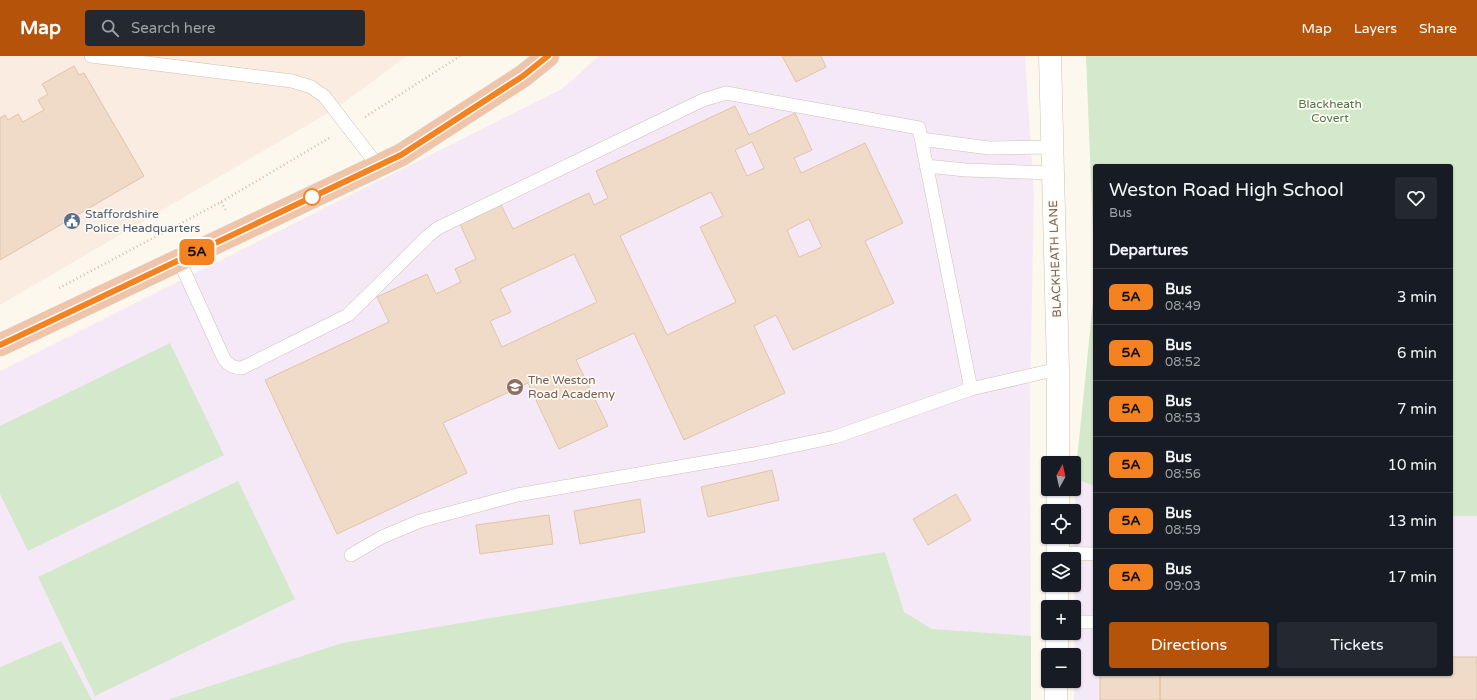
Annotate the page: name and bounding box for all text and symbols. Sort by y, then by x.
search box [85,10,365,46]
text: Map [20,17,61,39]
icon: search [99,17,121,39]
text: Search here [131,19,215,37]
text: Map [1302,20,1332,37]
text: Layers [1354,20,1397,37]
text: Share [1419,20,1457,37]
park label: Blackheath Covert [1298,97,1362,125]
button: heart [1395,177,1437,219]
text: Weston Road High School [1109,179,1344,201]
unlabelled marker [303,188,321,206]
street label: BLACKHEATH LANE [1046,200,1064,318]
text: Bus [1109,205,1132,221]
place label: Staffordshire Police Headquarters [85,207,201,235]
public building icon: Staffordshire Police Headquarters [62,211,82,231]
line badge: 5A [179,239,215,265]
text: Departures [1109,241,1188,259]
text: 5A [187,243,207,260]
text: Bus [1165,280,1192,298]
text: 5A [1121,288,1141,305]
text: 3 min [1397,288,1437,306]
text: 08:49 [1165,298,1201,314]
text: Bus [1165,336,1192,354]
text: 5A [1121,344,1141,361]
text: 6 min [1397,344,1437,362]
text: 08:52 [1165,354,1201,370]
place label: The Weston Road Academy [528,373,615,401]
school or university icon: The Weston Road Academy [505,377,525,397]
text: Bus [1165,392,1192,410]
text: 5A [1121,400,1141,417]
text: 7 min [1397,400,1437,418]
text: 08:53 [1165,410,1201,426]
text: Bus [1165,448,1192,466]
north arrow [1041,456,1081,496]
map controls [1041,456,1081,688]
text: 5A [1121,456,1141,473]
text: 10 min [1388,456,1437,474]
text: 08:56 [1165,466,1201,482]
button: locate [1041,504,1081,544]
text: Bus [1165,504,1192,522]
text: 5A [1121,512,1141,529]
text: 13 min [1388,512,1437,530]
text: 08:59 [1165,522,1201,538]
button: layers [1041,552,1081,592]
text: Bus [1165,560,1192,578]
text: 5A [1121,568,1141,585]
text: 17 min [1388,568,1437,586]
text: 09:03 [1165,578,1201,594]
button: + [1041,600,1081,640]
button: Directions [1109,622,1269,668]
button: Tickets [1277,622,1437,668]
button: − [1041,648,1081,688]

